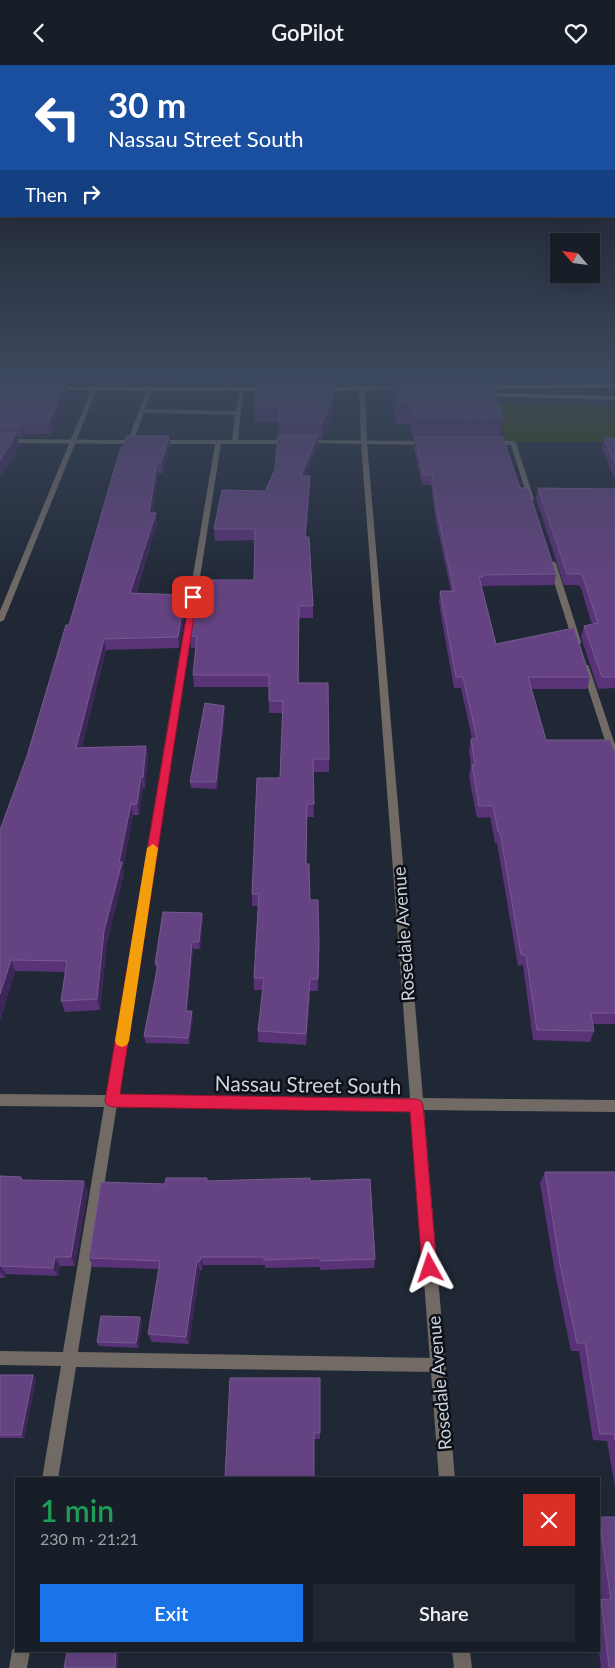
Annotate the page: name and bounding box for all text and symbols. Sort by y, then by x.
icon: back [25,19,53,47]
text: GoPilot [271,19,344,46]
icon: heart [562,19,590,47]
text: 30 m [108,83,186,125]
icon: left [25,85,90,150]
text: Nassau Street South [108,125,304,152]
icon: right [77,180,105,208]
text: Then [25,183,67,206]
north arrow [550,233,600,283]
map controls [550,233,600,283]
pin [172,576,214,618]
icon: arrive [179,583,207,611]
street label: Rosedale Avenue [387,866,419,1002]
street label: Nassau Street South [214,1070,402,1098]
position arrow [403,1241,455,1293]
street label: Rosedale Avenue [422,1315,456,1451]
text: 1 min [40,1492,114,1528]
button: close [523,1494,575,1546]
text: 230 m · 21:21 [40,1529,139,1548]
button: Exit [40,1584,303,1642]
button: Share [313,1584,575,1642]

